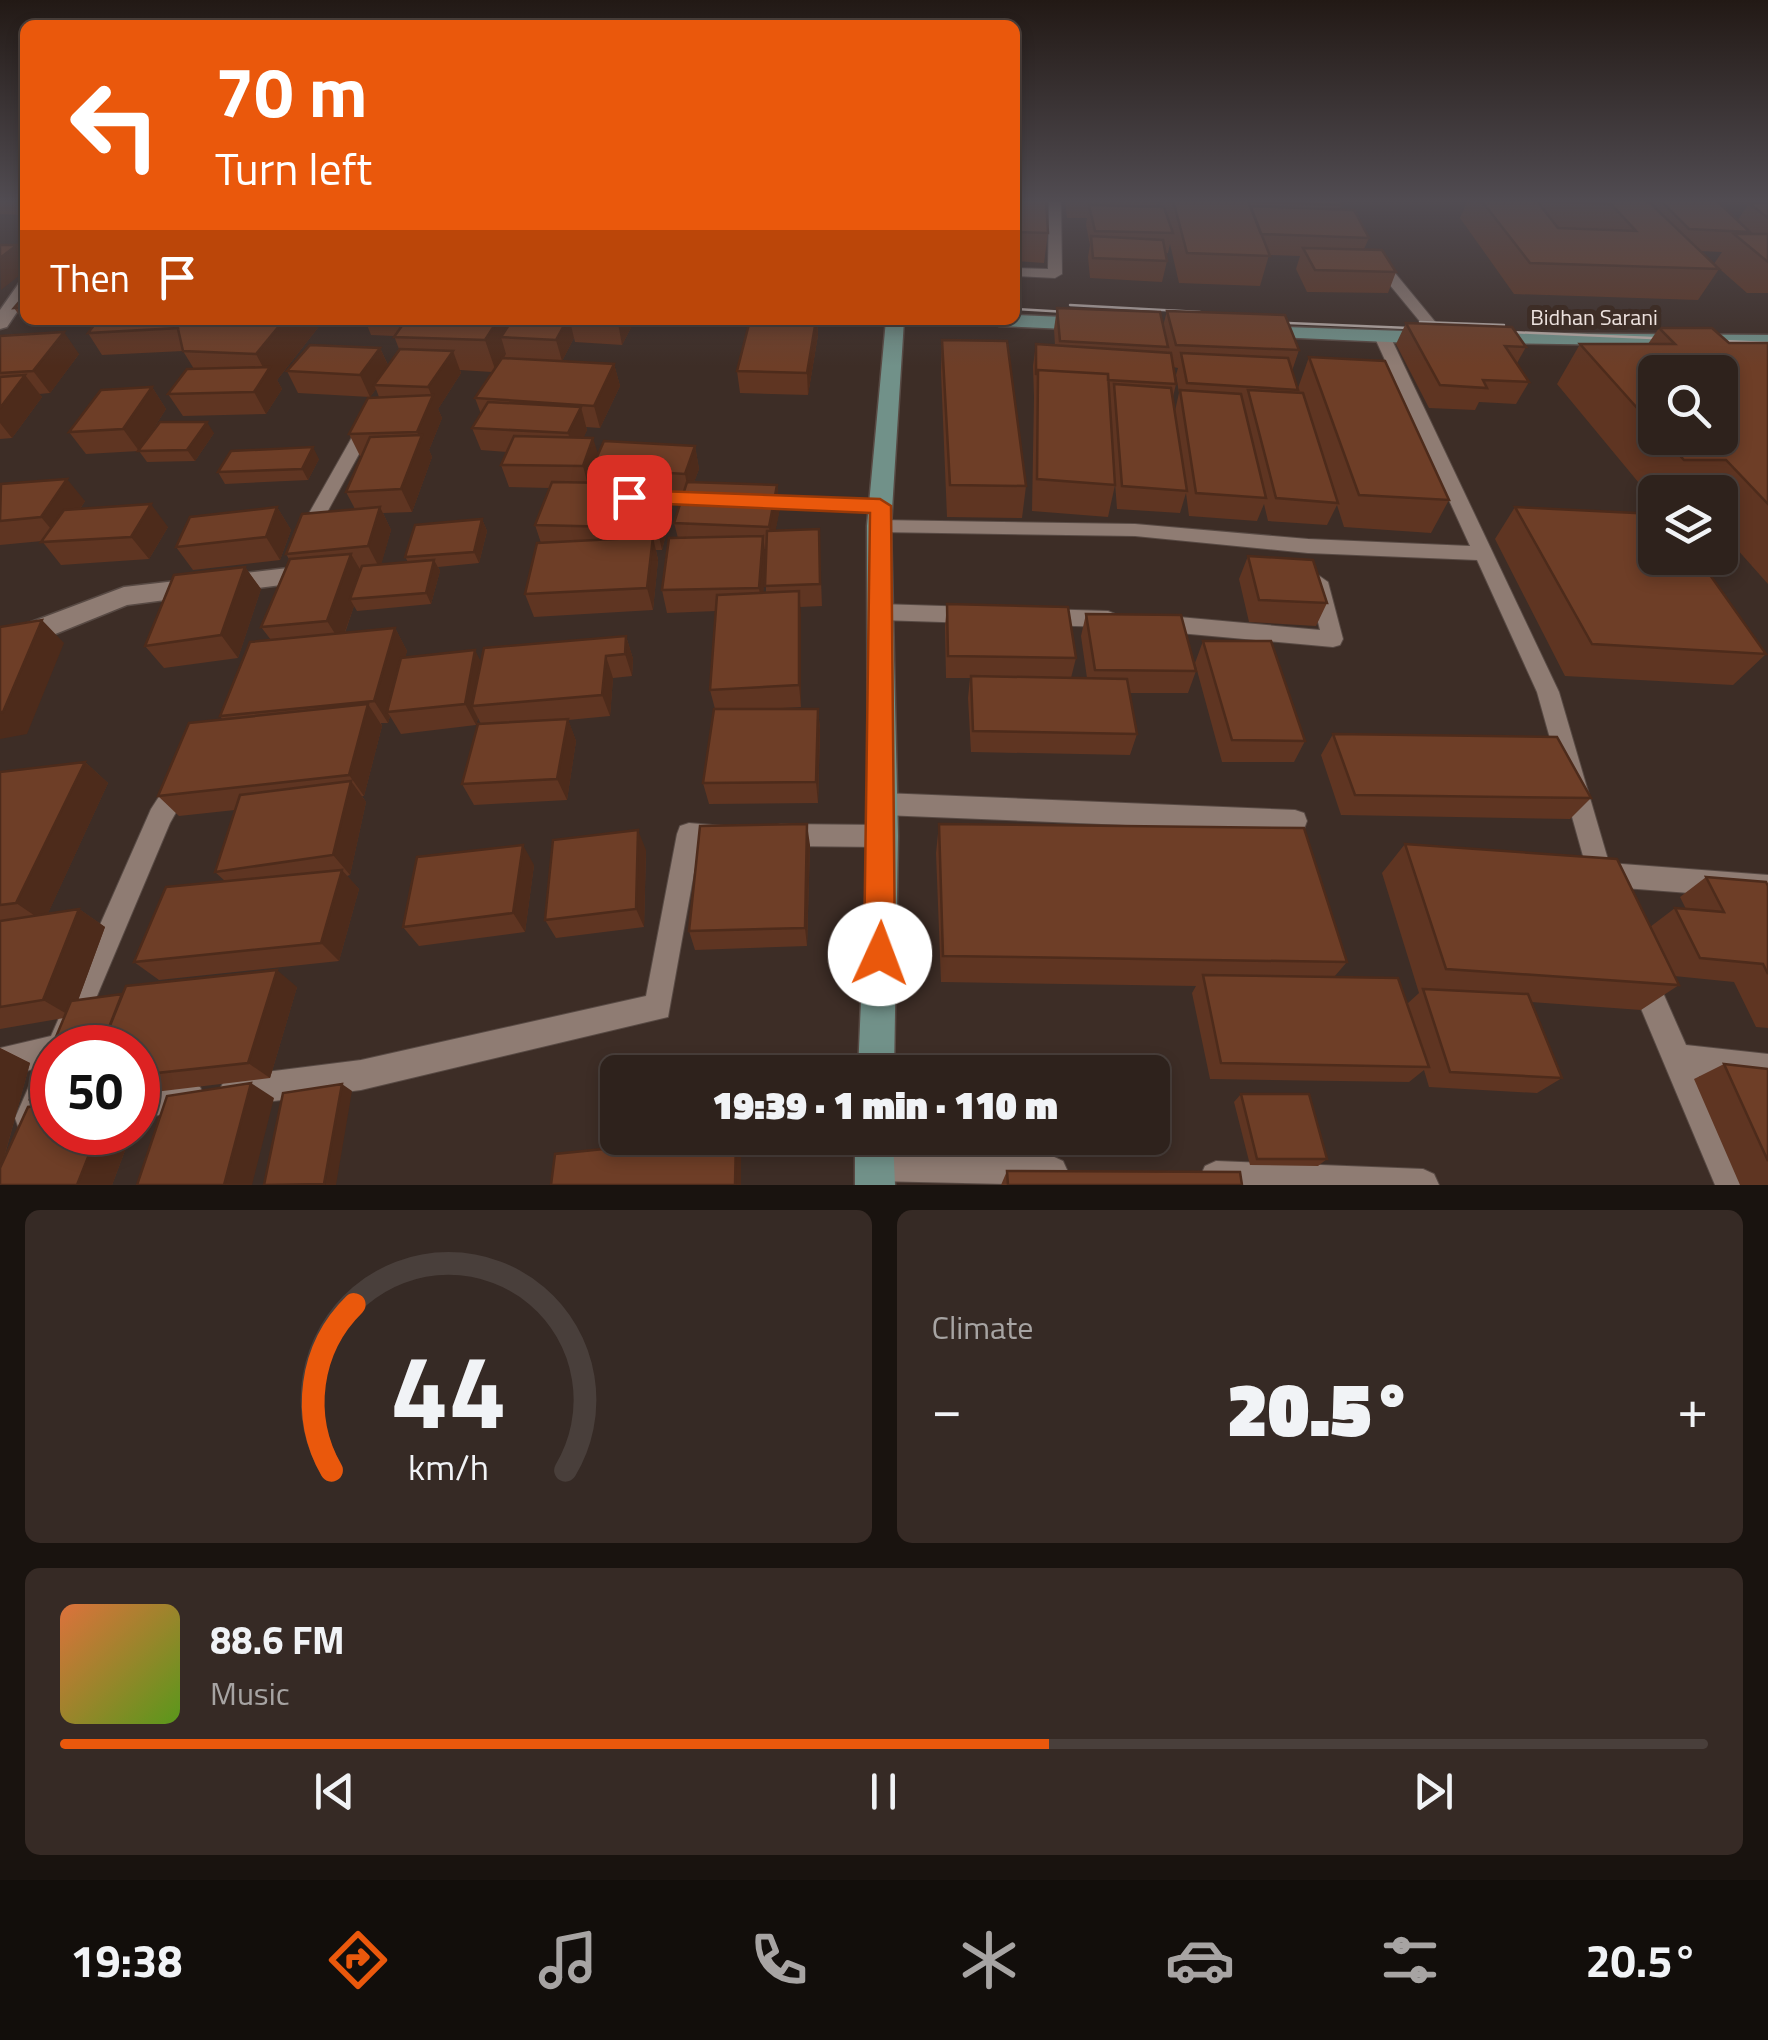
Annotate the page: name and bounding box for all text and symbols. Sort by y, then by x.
text: 70 m [215,38,368,144]
icon: left [50,60,180,190]
text: Turn left [215,134,372,202]
text: Then [50,249,130,307]
icon: arrive [150,250,205,305]
street label: Bidhan Sarani [1530,300,1658,334]
map controls [1638,355,1738,575]
button: search [1638,355,1738,455]
pin [587,455,672,540]
icon: arrive [602,470,657,525]
button: layers [1638,475,1738,575]
position arrow [828,902,932,1006]
speed limit sign: 50 [30,1025,160,1155]
text: 19:39 · 1 min · 110 m [712,1076,1058,1134]
text: Climate [932,1303,1033,1351]
text: 44 [390,1310,506,1468]
text: 20.5° [1227,1351,1413,1465]
text: − [932,1366,962,1449]
text: + [1677,1366,1708,1449]
text: km/h [408,1439,489,1494]
text: 88.6 FM [210,1611,345,1669]
text: Music [210,1669,290,1717]
icon: previous [307,1764,362,1819]
icon: pause [856,1764,911,1819]
icon: next [1406,1764,1461,1819]
icon: directions [323,1925,393,1995]
icon: music [533,1925,603,1995]
icon: phone [744,1925,814,1995]
icon: climate [954,1925,1024,1995]
icon: car [1165,1925,1235,1995]
icon: filters [1375,1925,1445,1995]
text: 19:38 [70,1926,183,1994]
text: 20.5° [1585,1926,1698,1994]

